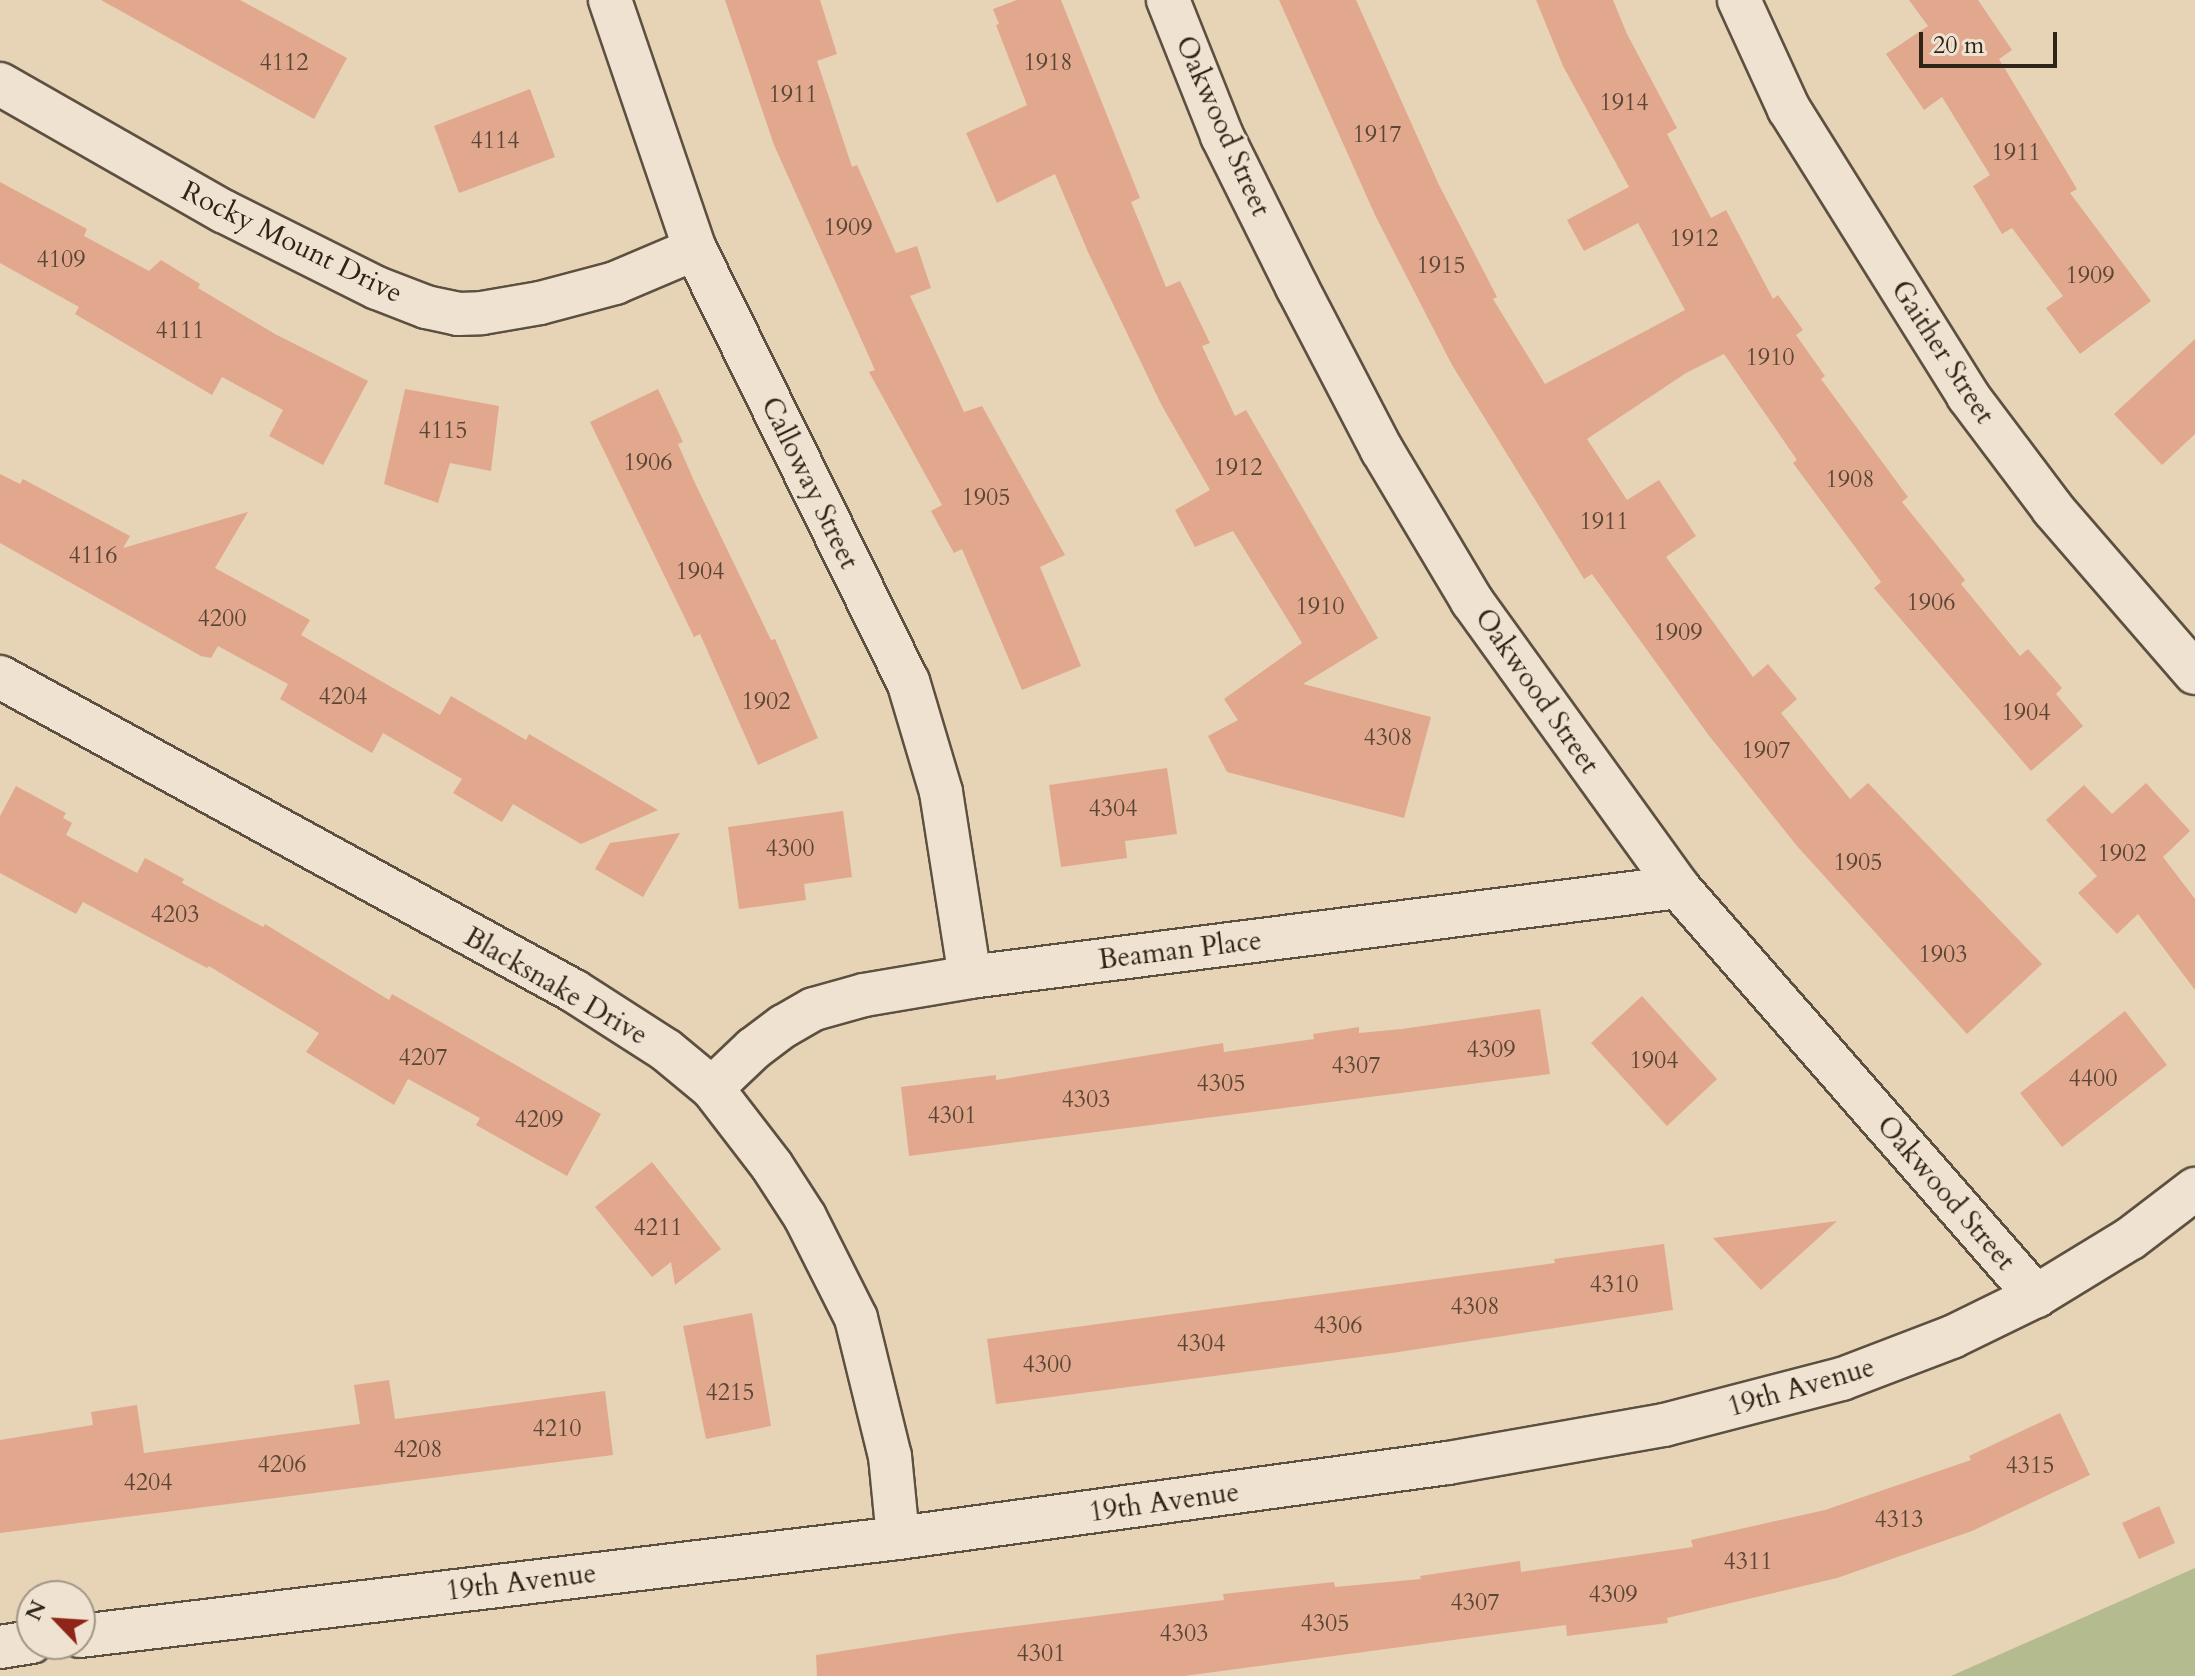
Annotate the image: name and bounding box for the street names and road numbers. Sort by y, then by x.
street label: Oakwood Street [1168,31,1278,221]
street label: Rocky Mount Drive [176,174,408,310]
street label: Gaither Street [1884,274,2002,430]
street label: Calloway Street [754,392,866,574]
street label: Oakwood Street [1468,602,1606,780]
street label: Blacksnake Drive [458,920,654,1052]
street label: Beaman Place [1096,923,1264,977]
street label: Oakwood Street [1870,1109,2022,1277]
street label: 19th Avenue [1724,1350,1878,1424]
street label: 19th Avenue [1087,1475,1241,1529]
street label: 19th Avenue [444,1556,598,1608]

